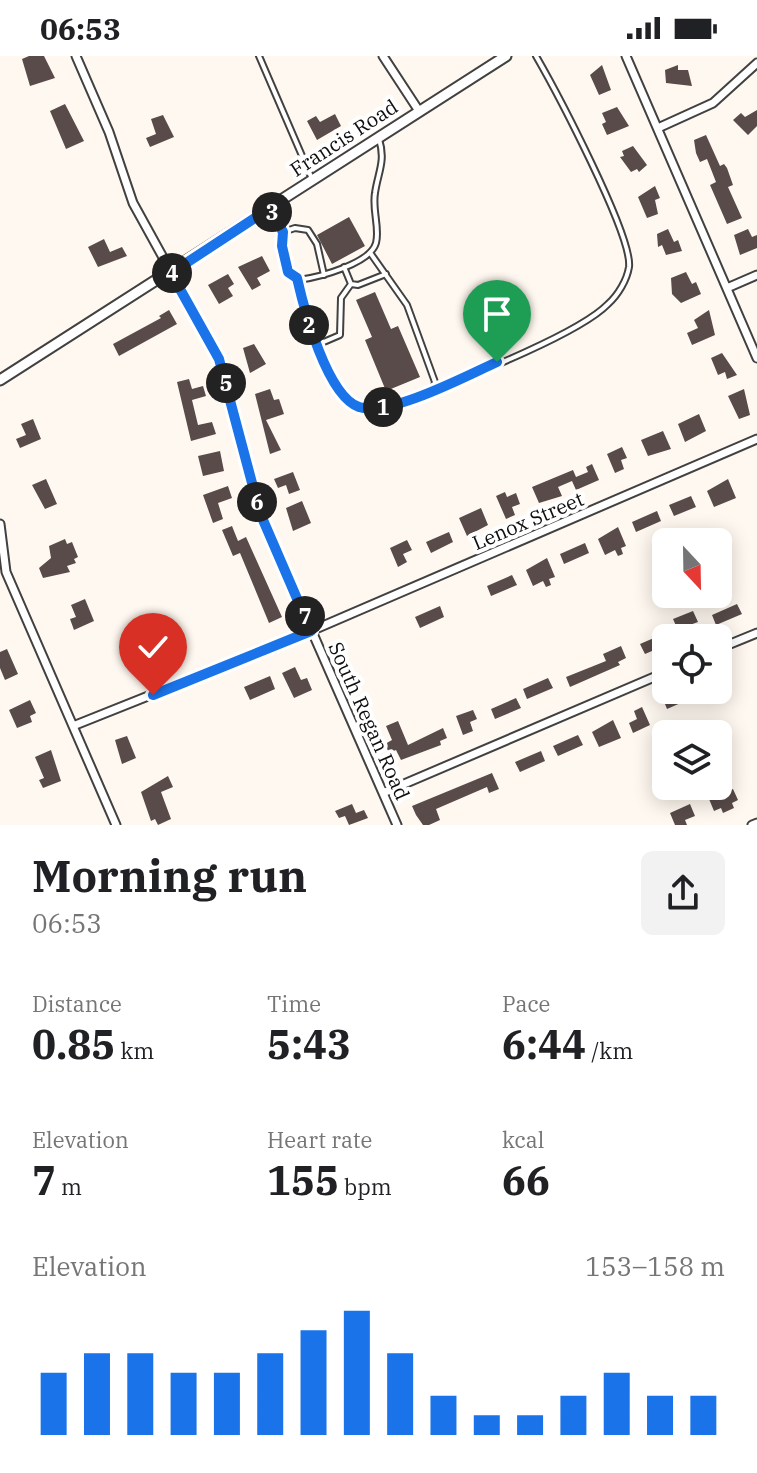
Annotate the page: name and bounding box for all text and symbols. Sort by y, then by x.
text: 06:53 [40,9,121,48]
street label: Francis Road [285,93,403,182]
pin: 3 [252,192,292,232]
text: 3 [265,197,279,226]
pin: 4 [152,253,192,293]
text: 4 [165,258,179,287]
pin [463,280,531,362]
icon: arrive [475,292,519,336]
pin: 2 [289,305,329,345]
text: 2 [302,310,316,339]
pin: 5 [206,363,246,403]
text: 5 [219,368,233,397]
pin: 1 [363,387,403,427]
text: 1 [376,392,390,421]
pin: 6 [237,482,277,522]
street label: Lenox Street [468,485,588,556]
text: 6 [250,487,264,516]
north arrow [652,528,732,608]
map controls [652,528,732,800]
pin: 7 [285,596,325,636]
text: 7 [298,601,312,630]
pin [119,613,187,695]
button: locate [652,624,732,704]
icon: check [131,625,175,669]
street label: South Regan Road [322,638,416,804]
button: layers [652,720,732,800]
text: Morning run [32,847,307,904]
button: share [641,851,725,935]
text: 06:53 [32,906,102,940]
text: Distance [32,989,122,1018]
text: Time [267,989,321,1018]
text: Pace [502,989,550,1018]
text: 0.85 [32,1018,115,1070]
text: 5:43 [267,1018,351,1070]
text: 6:44 [502,1018,586,1070]
text: km [115,1036,154,1065]
text: /km [586,1036,633,1065]
text: Elevation [32,1125,129,1154]
text: Heart rate [267,1125,372,1154]
text: kcal [502,1125,544,1154]
text: 7 [32,1154,56,1206]
text: 155 [267,1154,339,1206]
text: 66 [502,1154,550,1206]
text: m [56,1172,82,1201]
text: bpm [339,1172,392,1201]
text: Elevation [32,1249,147,1283]
text: 153–158 m [585,1249,725,1283]

